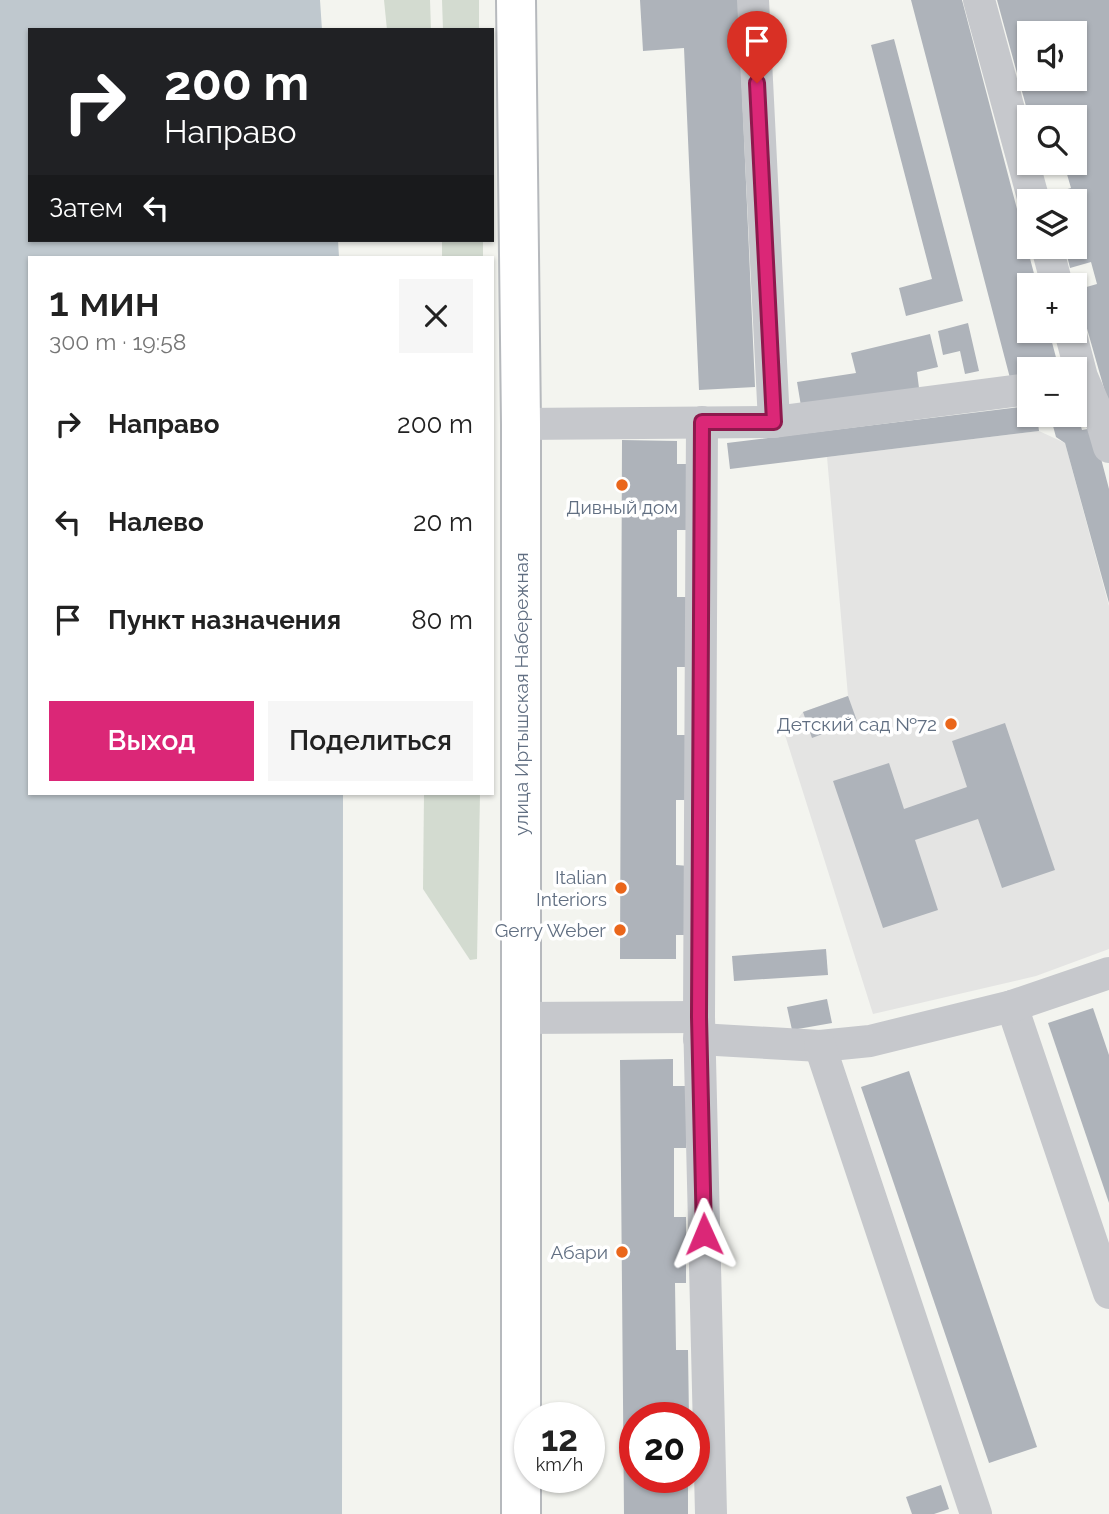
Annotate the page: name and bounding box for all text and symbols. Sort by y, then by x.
pin [727,11,787,83]
map controls [1017,21,1087,427]
button: sound [1017,21,1087,91]
icon: arrive [738,22,776,60]
text: 200 m [164,54,309,111]
icon: right [49,56,140,147]
button: search [1017,105,1087,175]
text: Направо [164,113,296,150]
icon: left [137,189,175,227]
button: layers [1017,189,1087,259]
text: Затем [49,193,123,223]
button: + [1017,273,1087,343]
text: 1 мин [49,277,160,326]
button: close [399,279,473,353]
text: 300 m · 19:58 [49,328,186,355]
button: − [1017,357,1087,427]
icon: right [49,405,87,443]
text: Направо [108,409,219,439]
text: 200 m [397,409,473,439]
marker: Дивный дом [614,477,630,493]
place label: Дивный дом [566,496,678,518]
icon: left [49,503,87,541]
text: Налево [108,507,204,537]
text: 20 m [413,507,473,537]
street label: улица Иртышская Набережная [510,552,532,836]
icon: arrive [49,601,87,639]
text: Пункт назначения [108,605,341,635]
text: 80 m [411,605,473,635]
button: Выход [49,701,254,781]
button: Поделиться [268,701,473,781]
place label: Детский сад №72 [776,713,937,735]
marker: Детский сад №72 [943,716,959,732]
place label: Italian Interiors [536,866,607,910]
marker: Italian Interiors [613,880,629,896]
place label: Gerry Weber [495,919,606,941]
marker: Gerry Weber [612,922,628,938]
position arrow [667,1197,741,1271]
place label: Абари [551,1241,608,1263]
marker: Абари [614,1244,630,1260]
speed limit sign: 20 [619,1402,710,1493]
text: 12 [541,1418,578,1459]
text: km/h [536,1454,583,1475]

